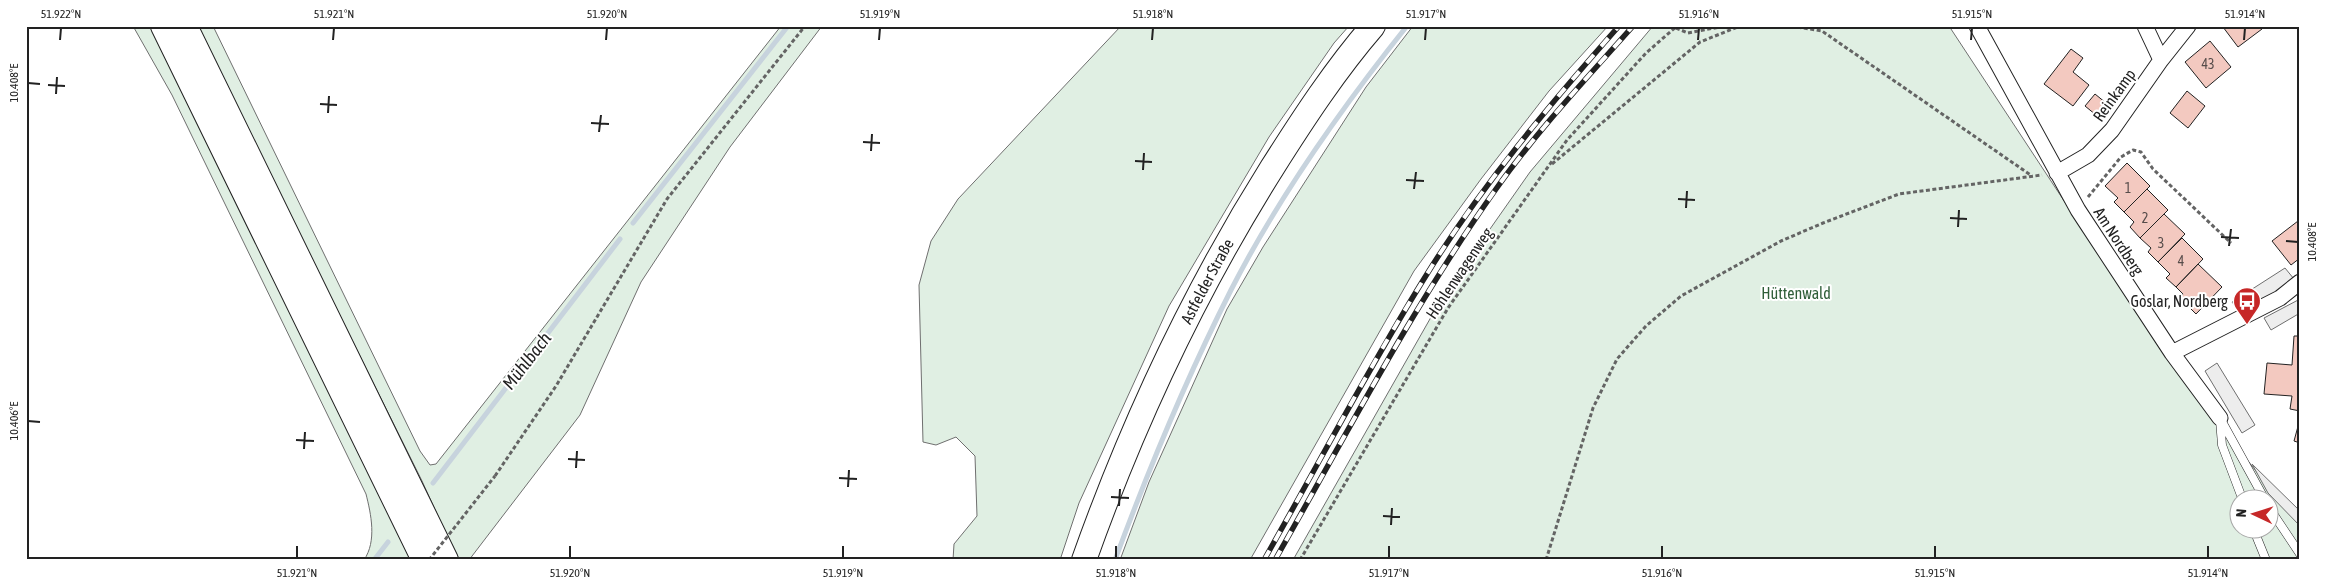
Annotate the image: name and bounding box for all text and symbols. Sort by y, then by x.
text: 51.922°N [41,7,81,21]
text: 51.921°N [314,7,354,21]
text: 51.920°N [587,7,627,21]
text: 51.919°N [860,7,900,21]
text: 51.918°N [1133,7,1173,21]
text: 51.917°N [1406,7,1446,21]
text: 51.916°N [1679,7,1719,21]
text: 51.915°N [1952,7,1992,21]
text: 51.914°N [2225,7,2265,21]
house number: 43 [2201,56,2215,72]
text: 10.408°E [7,64,21,102]
street label: Reinkamp [2089,65,2140,125]
house number: 1 [2125,180,2131,196]
street label: Am Nordberg [2090,204,2148,279]
house number: 2 [2142,210,2148,226]
text: 10.408°E [2305,223,2319,261]
street label: Höhlenwagenweg [1422,224,1497,322]
house number: 3 [2158,235,2164,251]
street label: Astfelder Straße [1177,236,1237,327]
house number: 4 [2178,253,2185,269]
park label: Hüttenwald [1761,284,1831,302]
bus stop icon: Goslar, Nordberg [2232,286,2262,325]
place label: Goslar, Nordberg [2130,292,2228,311]
water label: Mühlbach [498,328,556,393]
text: 10.406°E [7,402,21,440]
north arrow [2228,488,2278,538]
text: N [2233,508,2249,518]
text: 51.921°N [277,566,317,580]
text: 51.920°N [550,566,590,580]
text: 51.919°N [823,566,863,580]
text: 51.918°N [1096,566,1136,580]
text: 51.917°N [1369,566,1409,580]
text: 51.916°N [1642,566,1682,580]
text: 51.915°N [1915,566,1955,580]
text: 51.914°N [2188,566,2228,580]

